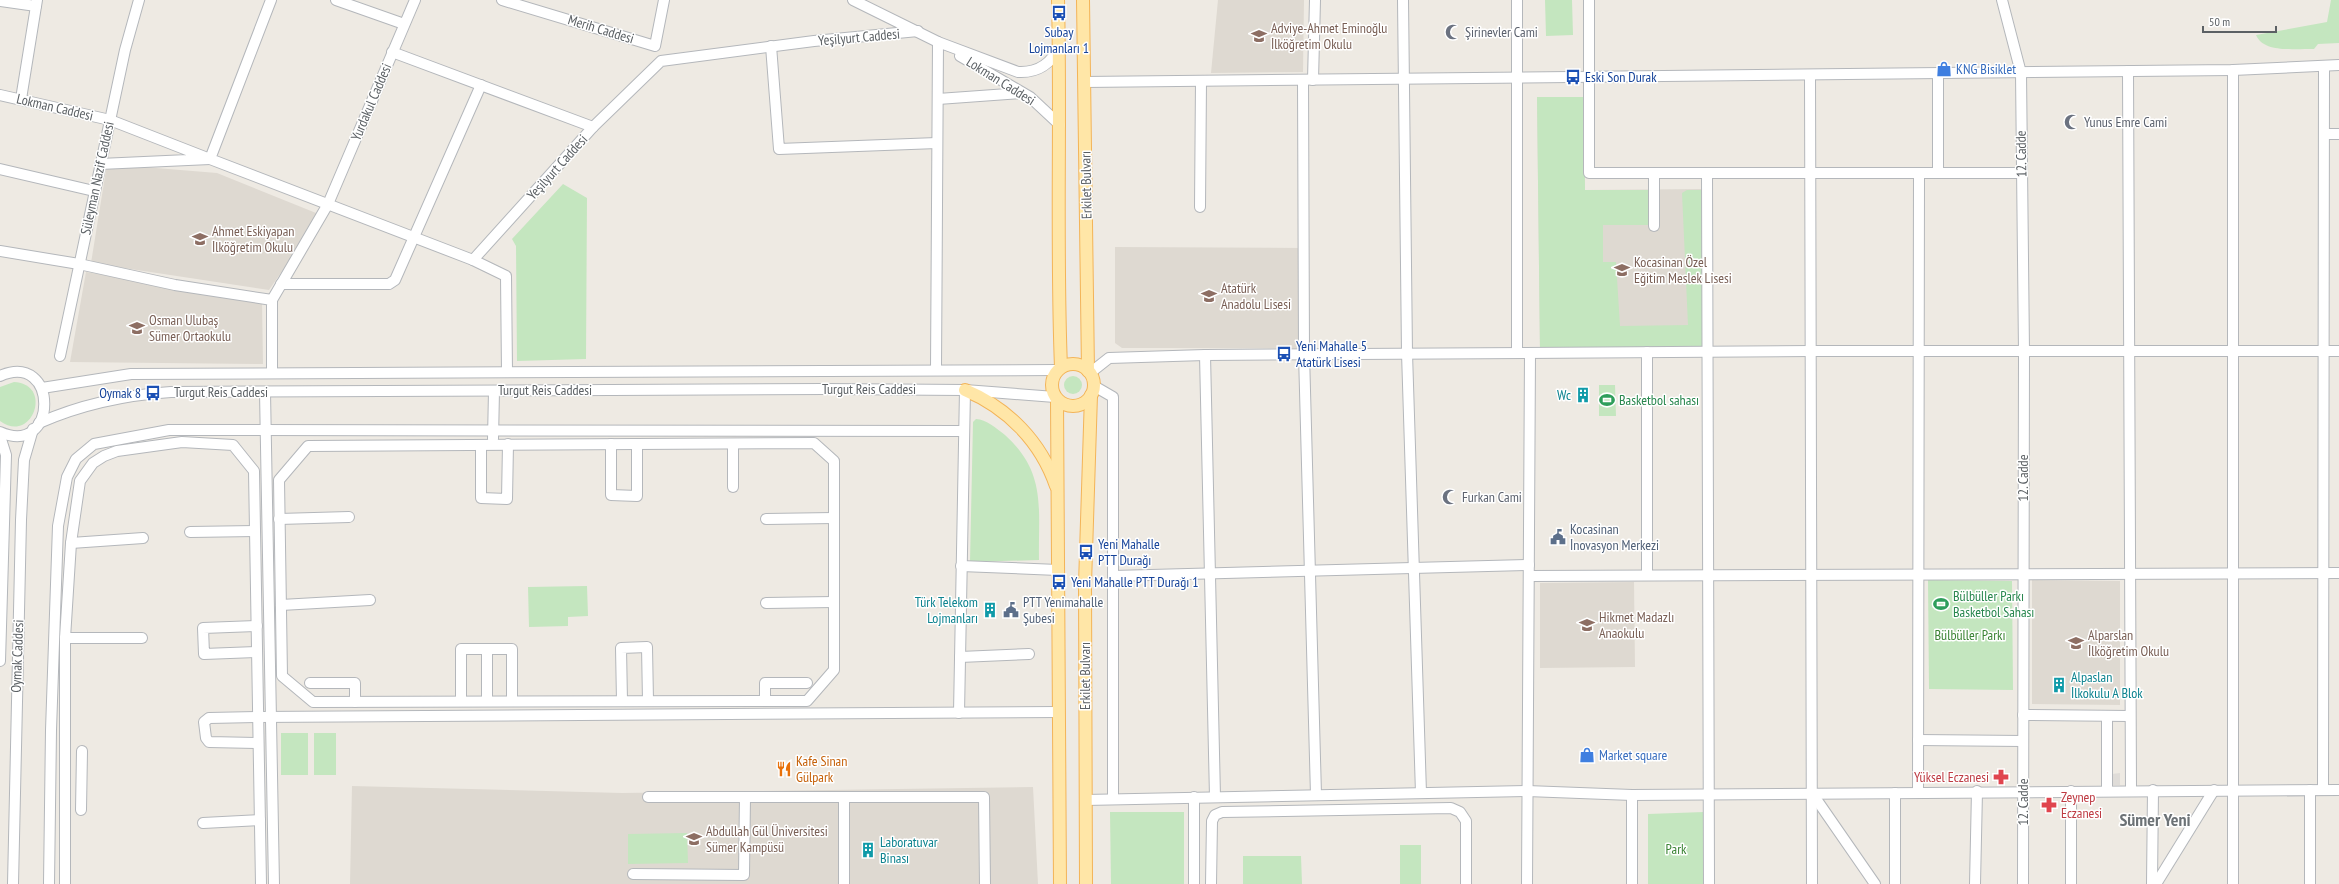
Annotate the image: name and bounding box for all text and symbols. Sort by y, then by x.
bus stop icon: Subay Lojmanları 1 [1050,4,1068,22]
scale bar [2203,8,2276,34]
street label: Merih Caddesi [566,10,636,48]
text: 50 m [2209,14,2230,29]
place label: Adviye-Ahmet Eminoğlu İlköğretim Okulu [1271,19,1387,53]
place label: Subay Lojmanları 1 [1029,23,1089,57]
mosque icon: Şirinevler Cami [1444,23,1462,41]
place label: Şirinevler Cami [1465,23,1538,41]
street label: Yeşilyurt Caddesi [817,24,901,50]
school or university icon: Adviye-Ahmet Eminoğlu İlköğretim Okulu [1250,27,1268,45]
street label: Lokman Caddesi [963,53,1039,109]
shop icon: KNG Bisiklet [1935,60,1953,78]
place label: KNG Bisiklet [1956,60,2016,78]
street label: Yurdakul Caddesi [347,61,395,143]
bus stop icon: Eski Son Durak [1564,68,1582,86]
place label: Eski Son Durak [1585,68,1657,86]
street label: Lokman Caddesi [15,89,95,125]
mosque icon: Yunus Emre Cami [2063,113,2081,131]
place label: Yunus Emre Cami [2084,113,2167,131]
street label: Süleyman Nazif Caddesi [76,120,118,236]
street label: 12. Cadde [2012,130,2030,178]
street label: Yeşilyurt Caddesi [523,131,591,203]
street label: Erkilet Bulvarı [1076,151,1096,219]
place label: Ahmet Eskiyapan İlköğretim Okulu [212,222,294,256]
school or university icon: Ahmet Eskiyapan İlköğretim Okulu [191,230,209,248]
place label: Kocasinan Özel Eğitim Meslek Lisesi [1634,253,1732,287]
school or university icon: Kocasinan Özel Eğitim Meslek Lisesi [1613,261,1631,279]
place label: Atatürk Anadolu Lisesi [1221,279,1291,313]
school or university icon: Atatürk Anadolu Lisesi [1200,287,1218,305]
place label: Osman Ulubaş Sümer Ortaokulu [149,311,231,345]
school or university icon: Osman Ulubaş Sümer Ortaokulu [128,319,146,337]
place label: Yeni Mahalle 5 Atatürk Lisesi [1296,337,1367,371]
bus stop icon: Yeni Mahalle 5 Atatürk Lisesi [1275,345,1293,363]
street label: Turgut Reis Caddesi [822,380,916,398]
street label: Turgut Reis Caddesi [498,381,592,399]
street label: Turgut Reis Caddesi [174,383,268,401]
place label: Oymak 8 [99,384,141,402]
bus stop icon: Oymak 8 [144,384,162,402]
place label: Wc [1557,386,1571,404]
building icon: Wc [1574,386,1592,404]
sports icon: Basketbol sahası [1598,391,1616,409]
place label: Basketbol sahası [1619,391,1699,409]
street label: 12. Cadde [2014,454,2032,501]
mosque icon: Furkan Cami [1441,488,1459,506]
place label: Furkan Cami [1462,488,1522,506]
place label: Kocasinan İnovasyon Merkezi [1570,520,1659,554]
public building icon: Kocasinan İnovasyon Merkezi [1549,528,1567,546]
place label: Yeni Mahalle PTT Durağı [1098,535,1160,569]
bus stop icon: Yeni Mahalle PTT Durağı [1077,543,1095,561]
bus stop icon: Yeni Mahalle PTT Durağı 1 [1050,573,1068,591]
place label: Yeni Mahalle PTT Durağı 1 [1071,573,1199,591]
place label: Bülbüller Parkı Basketbol Sahası [1953,587,2034,621]
place label: Türk Telekom Lojmanları [915,593,978,627]
place label: PTT Yenimahalle Şubesi [1023,593,1103,627]
sports icon: Bülbüller Parkı Basketbol Sahası [1932,595,1950,613]
building icon: Türk Telekom Lojmanları [981,601,999,619]
public building icon: PTT Yenimahalle Şubesi [1002,601,1020,619]
place label: Hikmet Madazlı Anaokulu [1599,608,1674,642]
school or university icon: Hikmet Madazlı Anaokulu [1578,616,1596,634]
street label: Oymak Caddesi [7,619,27,693]
park label: Bülbüller Parkı [1934,626,2006,644]
place label: Alparslan İlköğretim Okulu [2088,626,2169,660]
school or university icon: Alparslan İlköğretim Okulu [2067,634,2085,652]
street label: Erkilet Bulvarı [1076,642,1094,710]
place label: Alpaslan İlkokulu A Blok [2071,668,2143,702]
building icon: Alpaslan İlkokulu A Blok [2050,676,2068,694]
shop icon: Market square [1578,746,1596,764]
place label: Market square [1599,746,1668,764]
place label: Kafe Sinan Gülpark [796,752,847,786]
restaurant icon: Kafe Sinan Gülpark [775,760,793,778]
place label: Yüksel Eczanesi [1914,768,1989,786]
pharmacy icon: Yüksel Eczanesi [1992,768,2010,786]
street label: 12. Cadde [2014,778,2032,825]
place label: Zeynep Eczanesi [2061,788,2102,822]
pharmacy icon: Zeynep Eczanesi [2040,796,2058,814]
district label: Sümer Yeni [2119,808,2191,831]
place label: Abdullah Gül Üniversitesi Sümer Kampüsü [706,822,828,856]
school or university icon: Abdullah Gül Üniversitesi Sümer Kampüsü [685,830,703,848]
place label: Laboratuvar Binası [880,833,938,867]
park label: Park [1666,840,1687,858]
building icon: Laboratuvar Binası [859,841,877,859]

